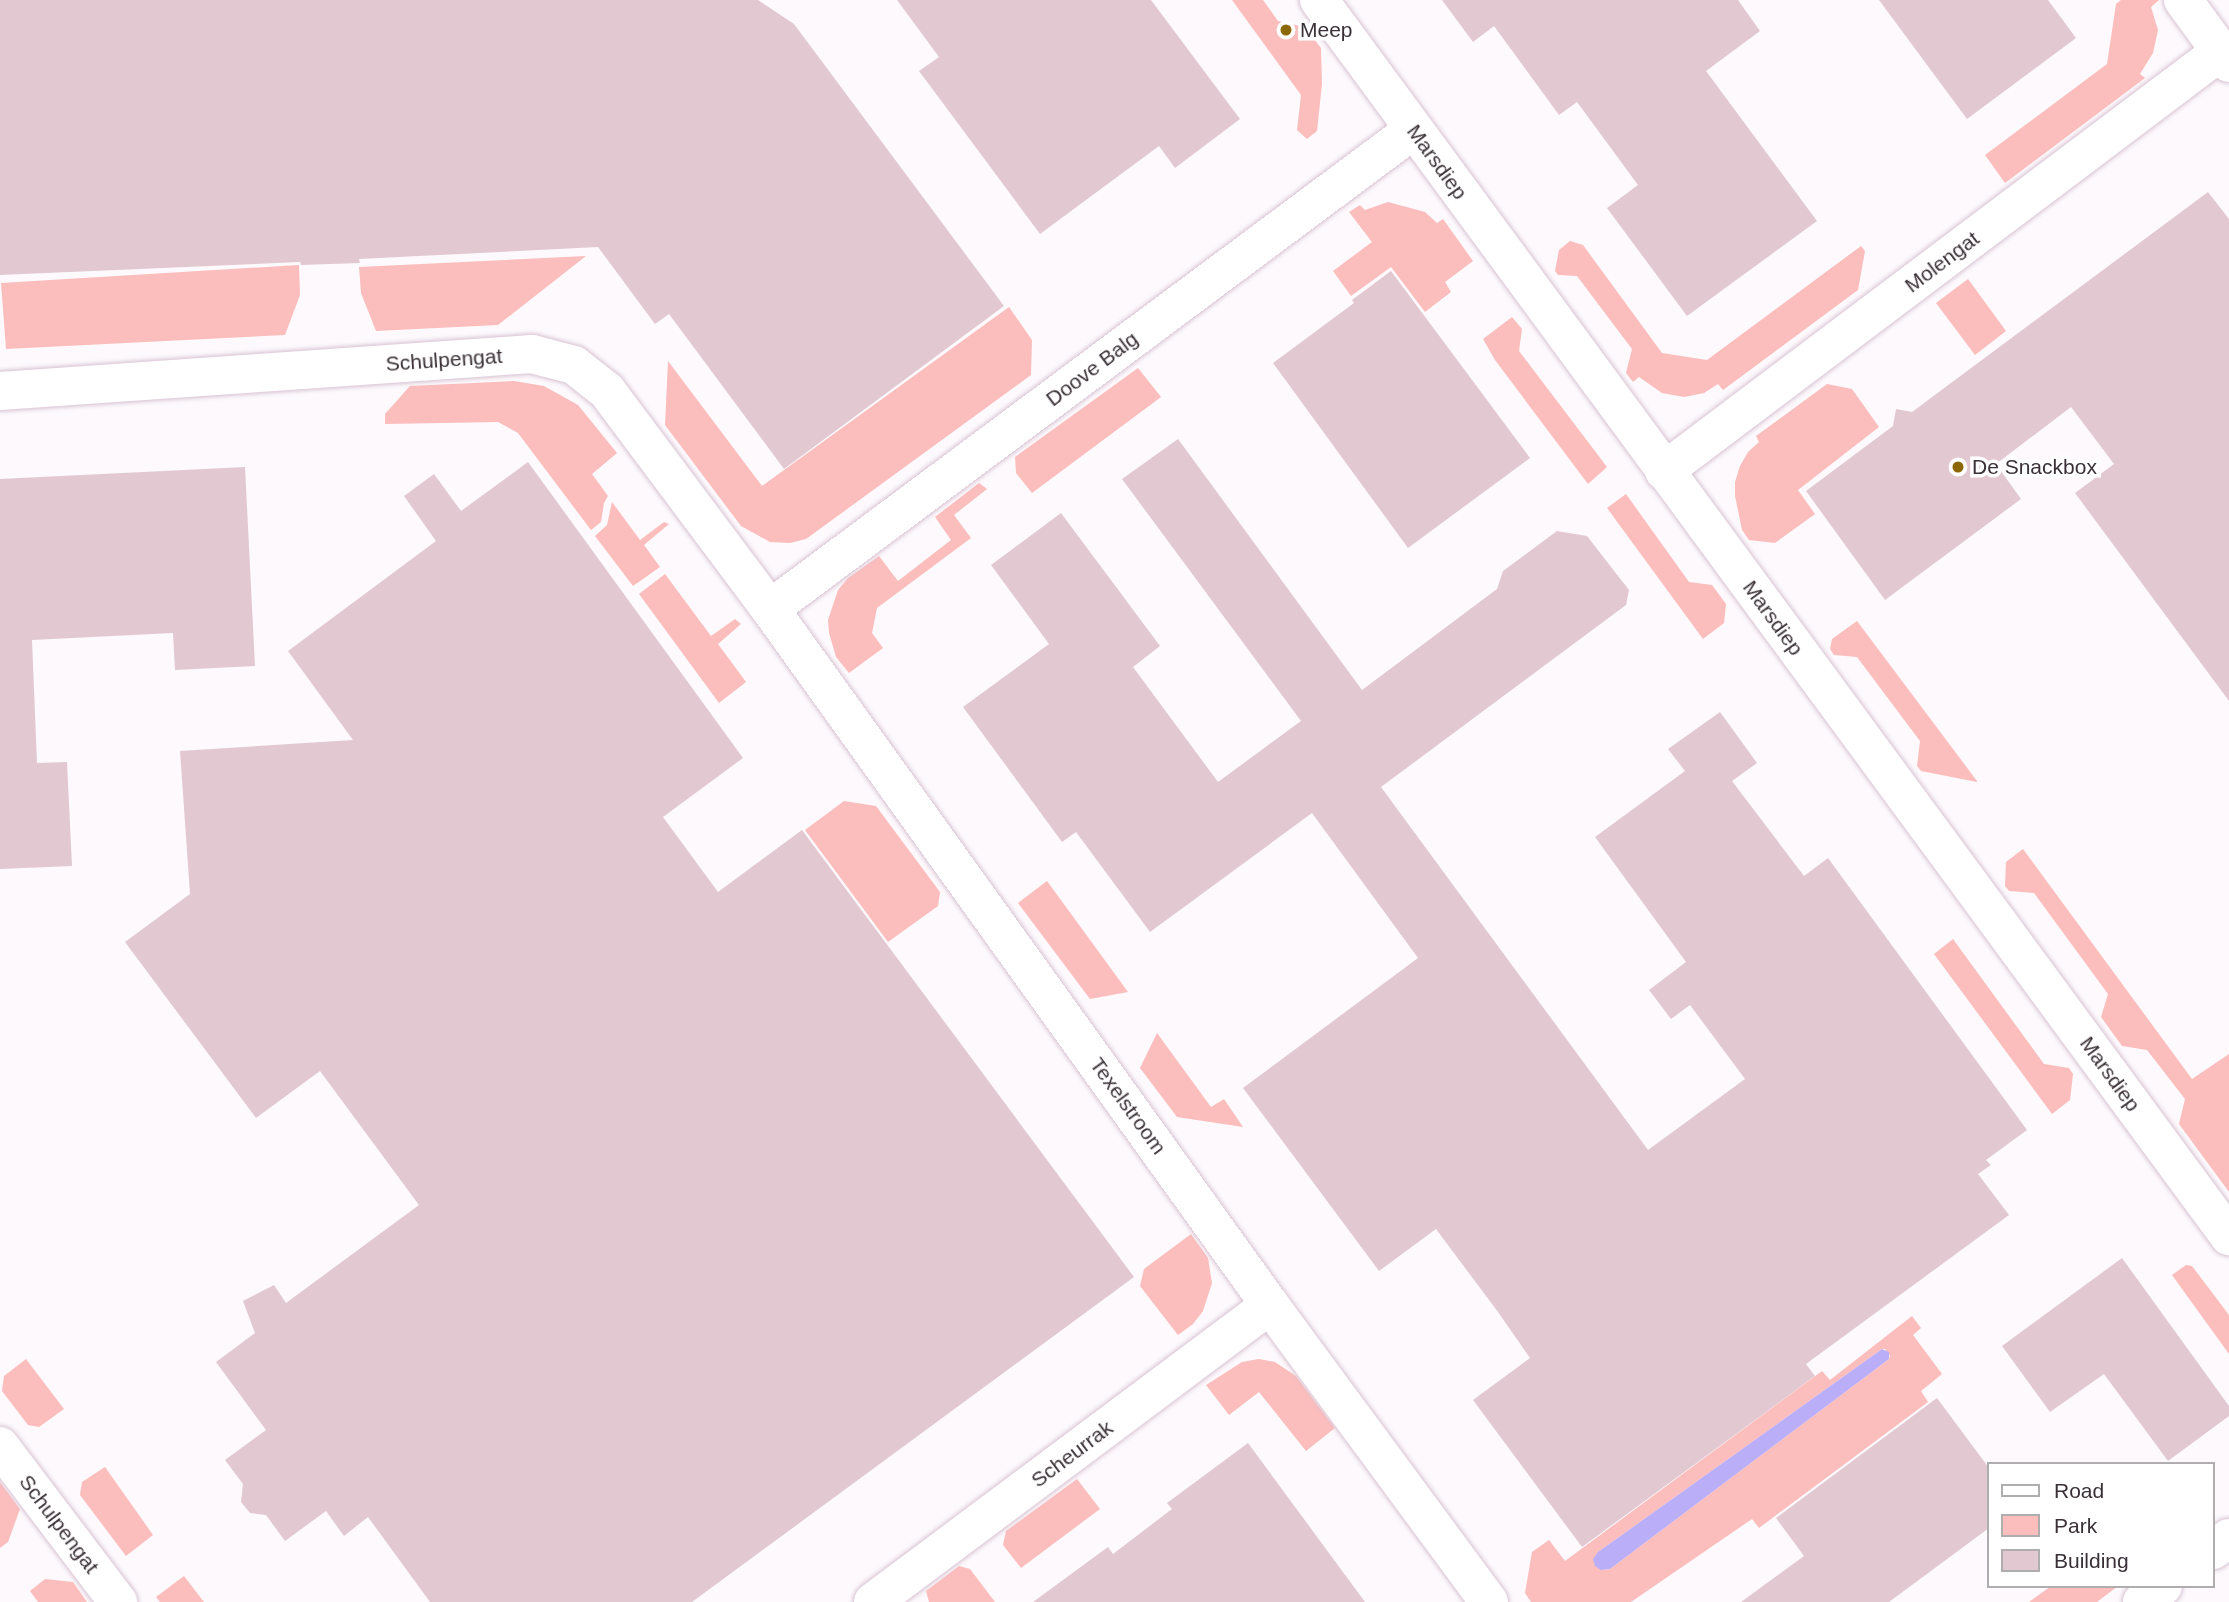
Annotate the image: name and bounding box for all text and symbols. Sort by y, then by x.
place label: Meep [1300,17,1353,43]
marker: Meep [1278,22,1294,38]
street label: Marsdiep [1401,120,1473,204]
street label: Molengat [1900,226,1984,298]
street label: Doove Balg [1041,326,1143,412]
street label: Schulpengat [385,343,503,377]
place label: De Snackbox [1972,454,2097,480]
marker: De Snackbox [1950,459,1966,475]
street label: Marsdiep [1737,576,1809,660]
street label: Marsdiep [2074,1032,2146,1116]
street label: Texelstroom [1085,1053,1171,1159]
street label: Scheurrak [1026,1415,1118,1493]
legend [1988,1462,2215,1588]
street label: Schulpengat [14,1470,104,1578]
text: Road [2054,1479,2104,1502]
text: Park [2054,1514,2097,1537]
text: Building [2054,1549,2129,1572]

